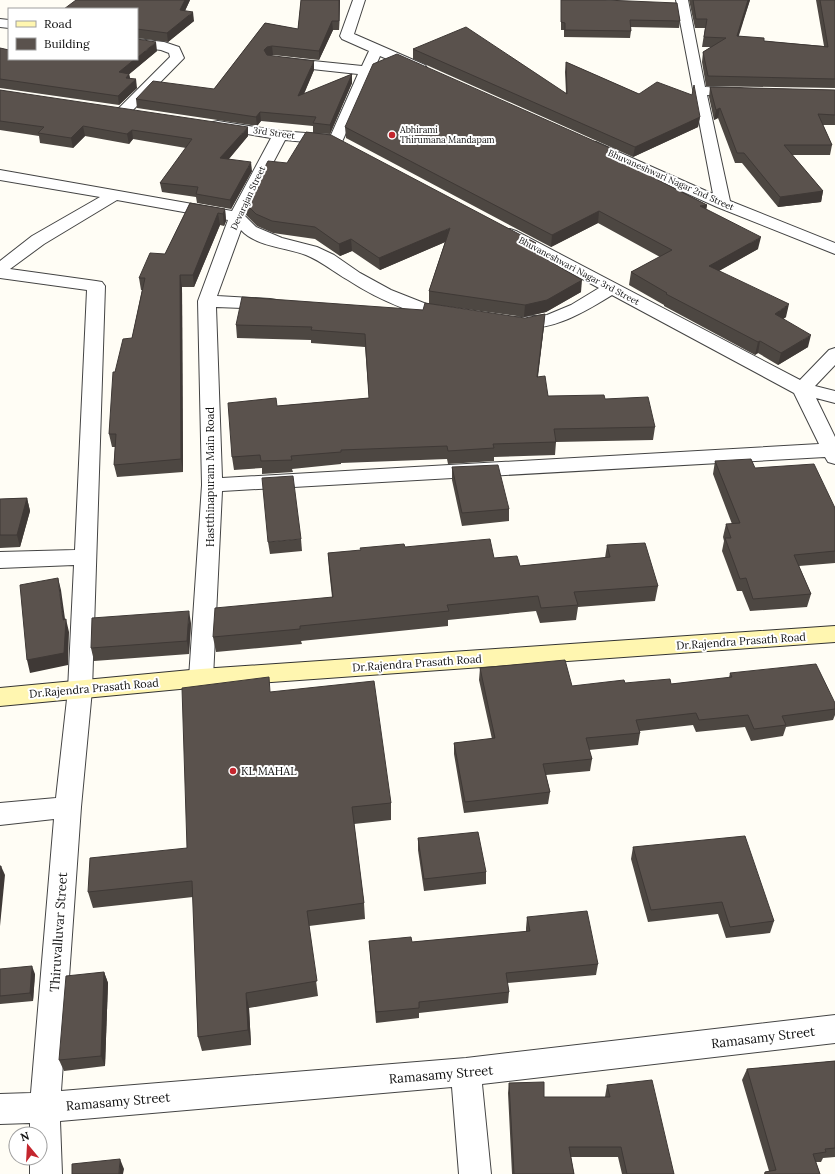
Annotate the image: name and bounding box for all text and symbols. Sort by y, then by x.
legend [8,8,138,60]
text: Road [44,16,72,31]
text: Building [44,36,90,51]
street label: 3rd Street [252,124,296,141]
place label: Abhirami Thirumana Mandapam [399,124,495,145]
marker: Abhirami Thirumana Mandapam [387,130,397,140]
street label: Bhuvaneshwari Nagar 2nd Street [607,147,736,213]
street label: Devarajan Street [228,164,267,232]
street label: Bhuvaneshwari Nagar 3rd Street [517,234,642,307]
street label: Hastthinapuram Main Road [203,407,217,547]
street label: Dr.Rajendra Prasath Road [676,629,807,653]
street label: Dr.Rajendra Prasath Road [352,651,483,675]
street label: Dr.Rajendra Prasath Road [29,675,160,701]
place label: KL MAHAL [241,764,297,778]
marker: KL MAHAL [228,766,238,776]
street label: Thiruvalluvar Street [46,872,71,993]
street label: Ramasamy Street [710,1023,816,1052]
street label: Ramasamy Street [388,1061,494,1088]
street label: Ramasamy Street [65,1088,171,1115]
north arrow [8,1126,48,1166]
text: N [19,1128,32,1144]

